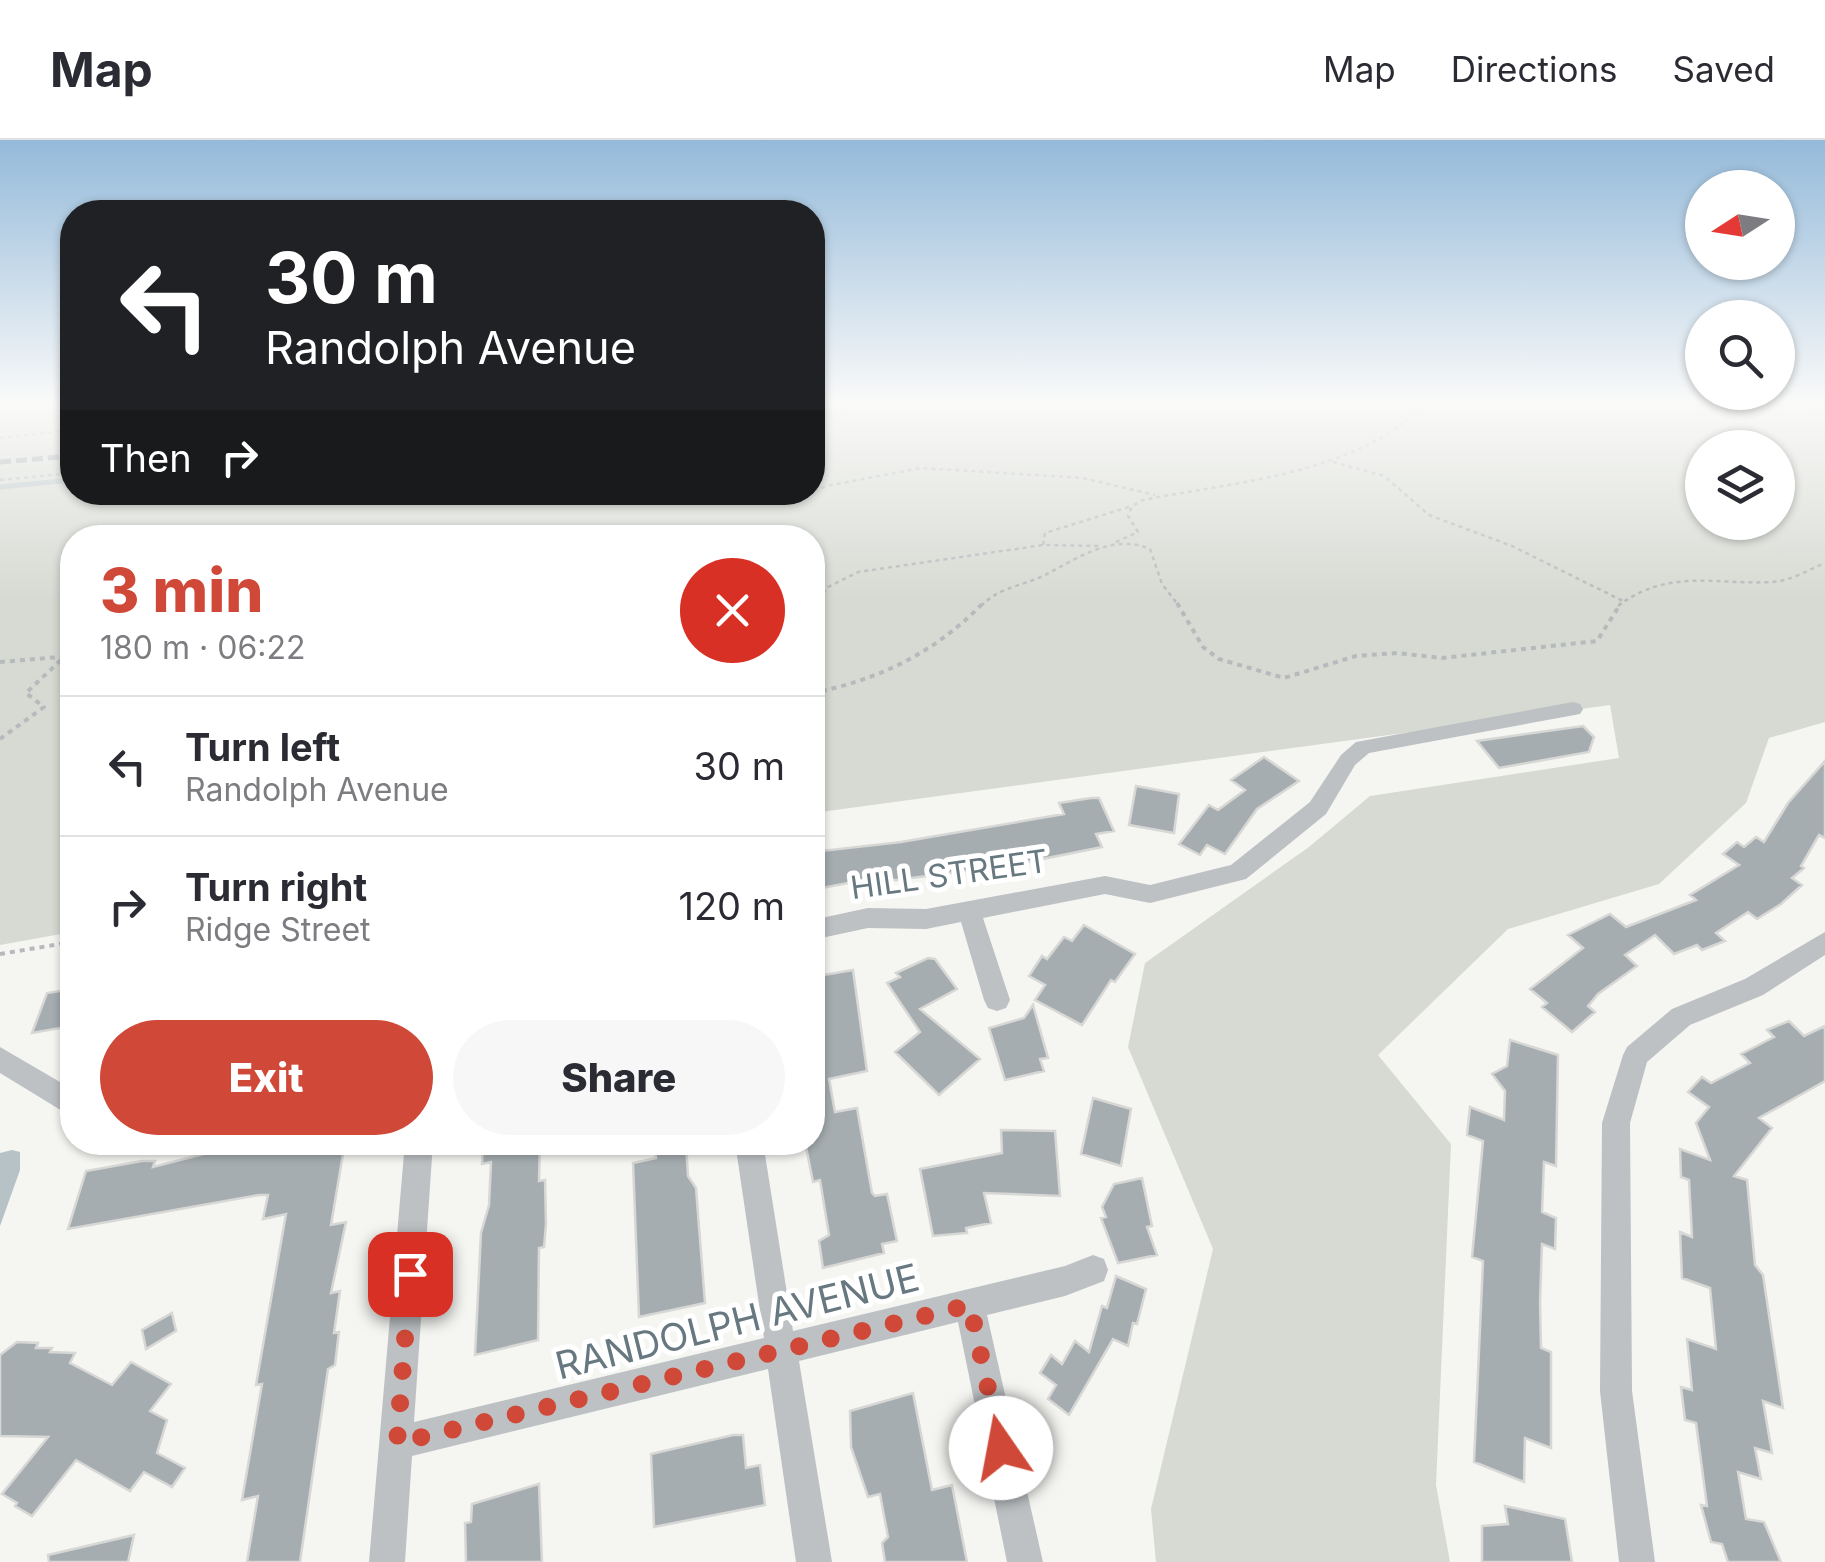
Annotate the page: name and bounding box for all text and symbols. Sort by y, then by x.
text: Map [50,40,153,99]
text: Map [1323,48,1396,90]
text: Directions [1451,48,1618,90]
text: Saved [1673,48,1775,90]
north arrow [1685,170,1795,280]
map controls [1685,170,1795,540]
text: 30 m [265,235,438,320]
icon: left [100,240,230,370]
button: search [1685,300,1795,410]
text: Randolph Avenue [265,320,636,375]
icon: right [212,430,267,485]
button: layers [1685,430,1795,540]
text: Then [100,435,192,481]
text: 3 min [100,554,263,626]
button: close [680,558,785,663]
text: 180 m · 06:22 [100,628,306,667]
text: Turn left [185,724,340,770]
icon: left [100,739,155,794]
text: 30 m [694,743,785,789]
text: Randolph Avenue [185,770,449,809]
street label: HILL STREET [848,841,1050,907]
text: Turn right [185,864,367,910]
icon: right [100,879,155,934]
text: 120 m [678,883,785,929]
text: Ridge Street [185,910,371,949]
button: Exit [100,1020,433,1135]
button: Share [453,1020,785,1135]
pin [368,1232,453,1317]
icon: arrive [383,1247,438,1302]
street label: RANDOLPH AVENUE [551,1254,923,1388]
position arrow [949,1396,1053,1500]

